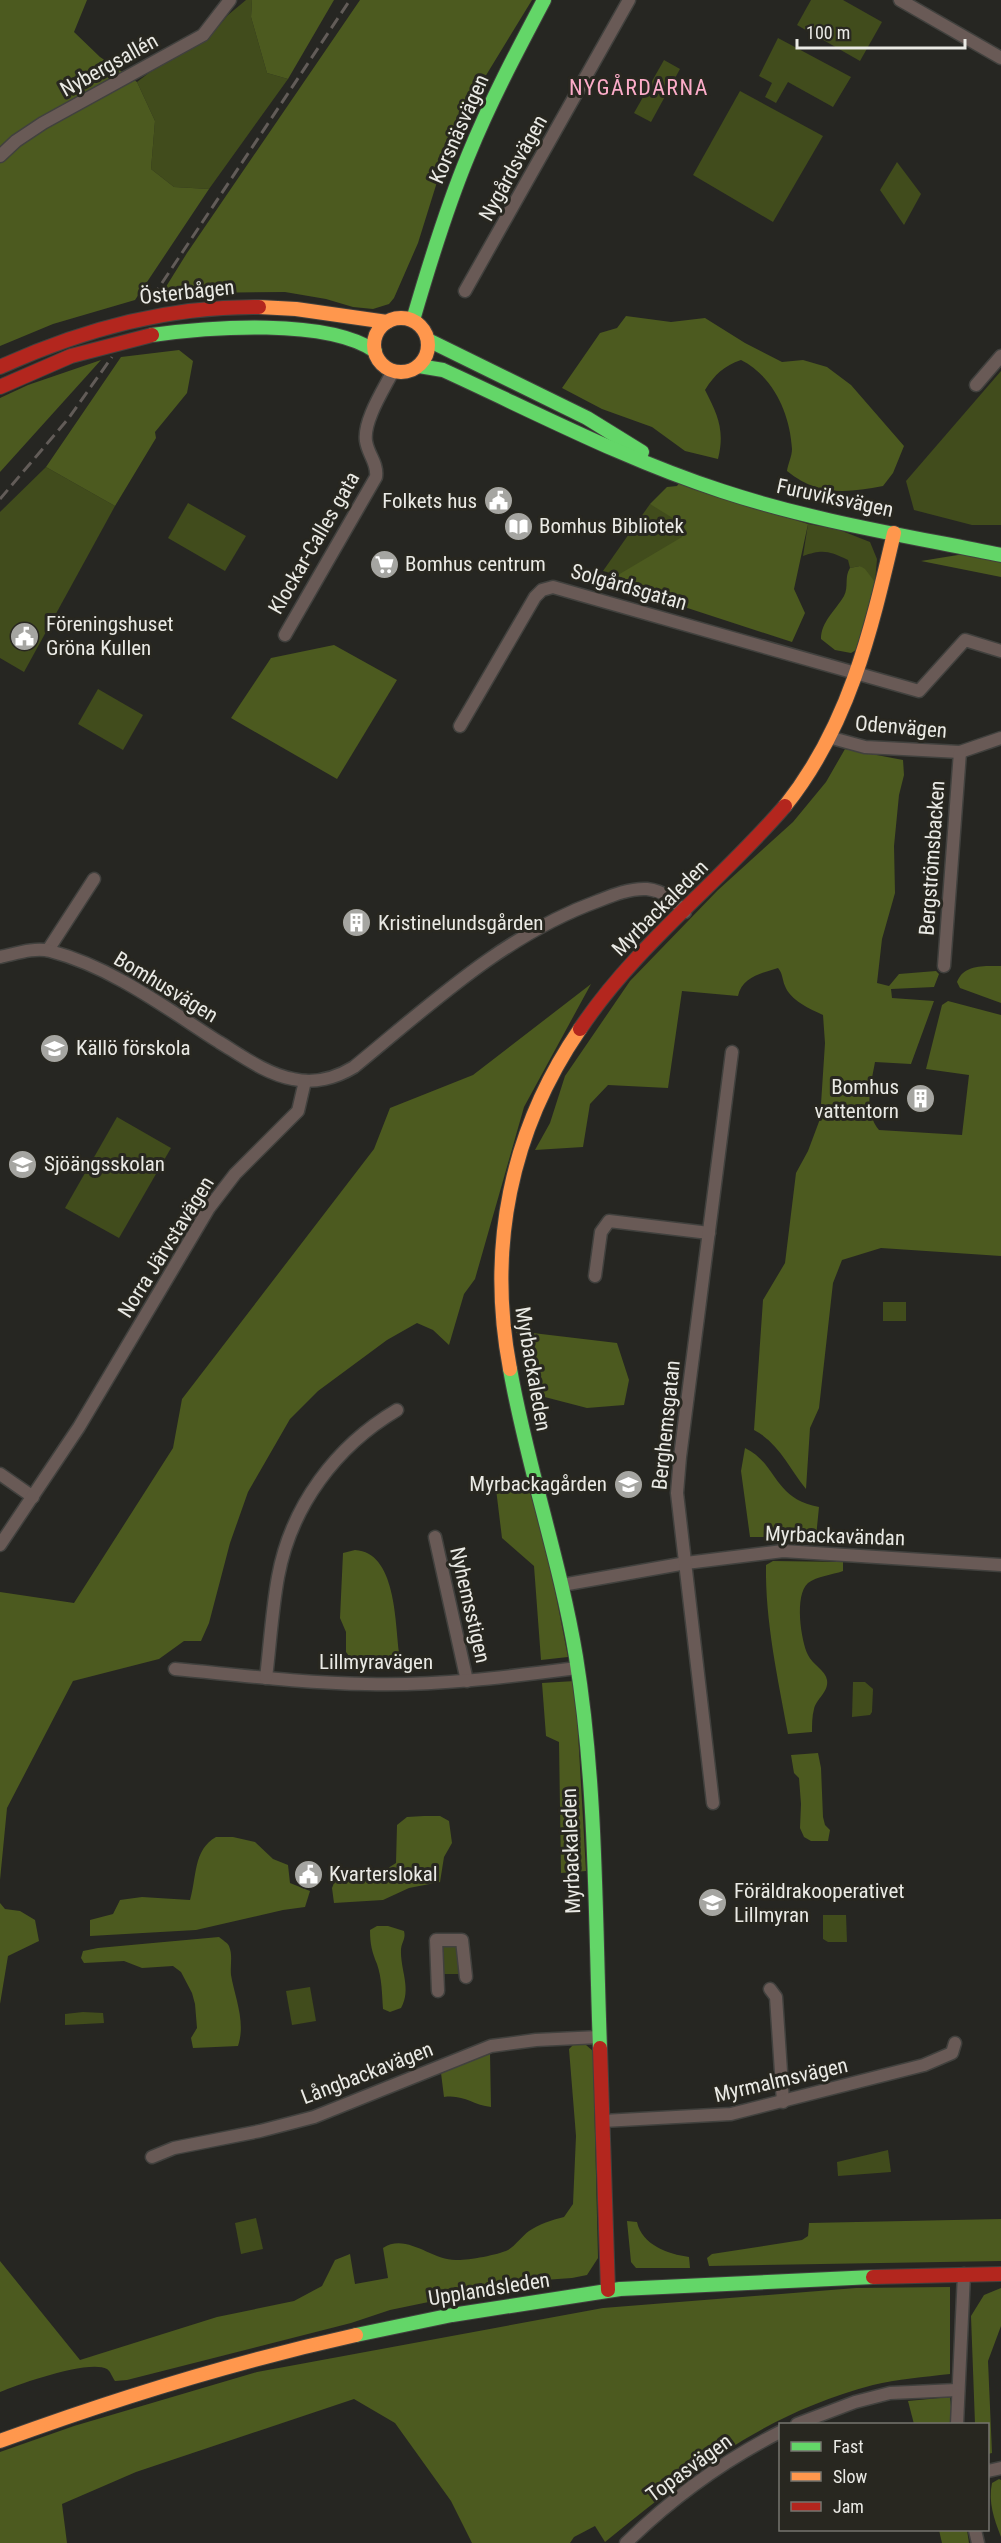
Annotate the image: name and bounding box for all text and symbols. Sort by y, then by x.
scale bar [797,12,965,50]
text: 100 m [806,22,850,43]
street label: Nybergsallén [56,28,162,102]
street label: Korsnäsvägen [424,71,494,187]
district label: NYGÅRDARNA [569,74,709,100]
street label: Nygårdsvägen [474,111,552,225]
street label: Österbågen [138,275,236,309]
street label: Klockar-Calles gata [264,468,364,618]
street label: Furuviksvägen [774,474,896,522]
public building icon: Folkets hus [482,485,514,517]
place label: Folkets hus [382,489,477,513]
library icon: Bomhus Bibliotek [502,510,534,542]
place label: Bomhus Bibliotek [539,514,684,538]
supermarket icon: Bomhus centrum [368,548,400,580]
place label: Bomhus centrum [405,552,546,576]
street label: Solgårdsgatan [568,559,690,615]
place label: Föreningshuset Gröna Kullen [46,612,174,660]
public building icon: Föreningshuset Gröna Kullen [9,620,41,652]
street label: Odenvägen [854,711,948,743]
street label: Bergströmsbacken [915,780,949,936]
street label: Myrbackaleden [607,855,713,961]
building icon: Kristinelundsgården [341,907,373,939]
place label: Kristinelundsgården [378,911,544,935]
street label: Bomhusvägen [110,947,222,1027]
school or university icon: Källö förskola [39,1032,71,1064]
place label: Källö förskola [76,1036,191,1060]
place label: Bomhus vattentorn [815,1075,899,1123]
building icon: Bomhus vattentorn [904,1083,936,1115]
school or university icon: Sjöängsskolan [7,1148,39,1180]
place label: Sjöängsskolan [44,1152,165,1176]
street label: Norra Järvstavägen [113,1172,219,1322]
street label: Myrbackaleden [510,1305,556,1433]
street label: Berghemsgatan [647,1359,685,1491]
school or university icon: Myrbackagården [612,1468,644,1500]
place label: Myrbackagården [469,1472,607,1496]
street label: Myrbackavändan [765,1522,905,1550]
street label: Nyhemsstigen [445,1545,495,1665]
street label: Lillmyravägen [319,1650,433,1674]
street label: Myrbackaleden [557,1788,585,1914]
public building icon: Kvarterslokal [292,1858,324,1890]
place label: Kvarterslokal [329,1862,438,1886]
place label: Föräldrakooperativet Lillmyran [734,1879,905,1927]
school or university icon: Föräldrakooperativet Lillmyran [697,1887,729,1919]
street label: Långbackavägen [298,2037,436,2109]
street label: Myrmalmsvägen [712,2053,850,2107]
street label: Upplandsleden [427,2268,551,2310]
legend [779,2423,989,2531]
street label: Topasvägen [642,2429,736,2507]
text: Fast [833,2436,864,2457]
text: Slow [833,2466,868,2487]
text: Jam [833,2496,864,2517]

